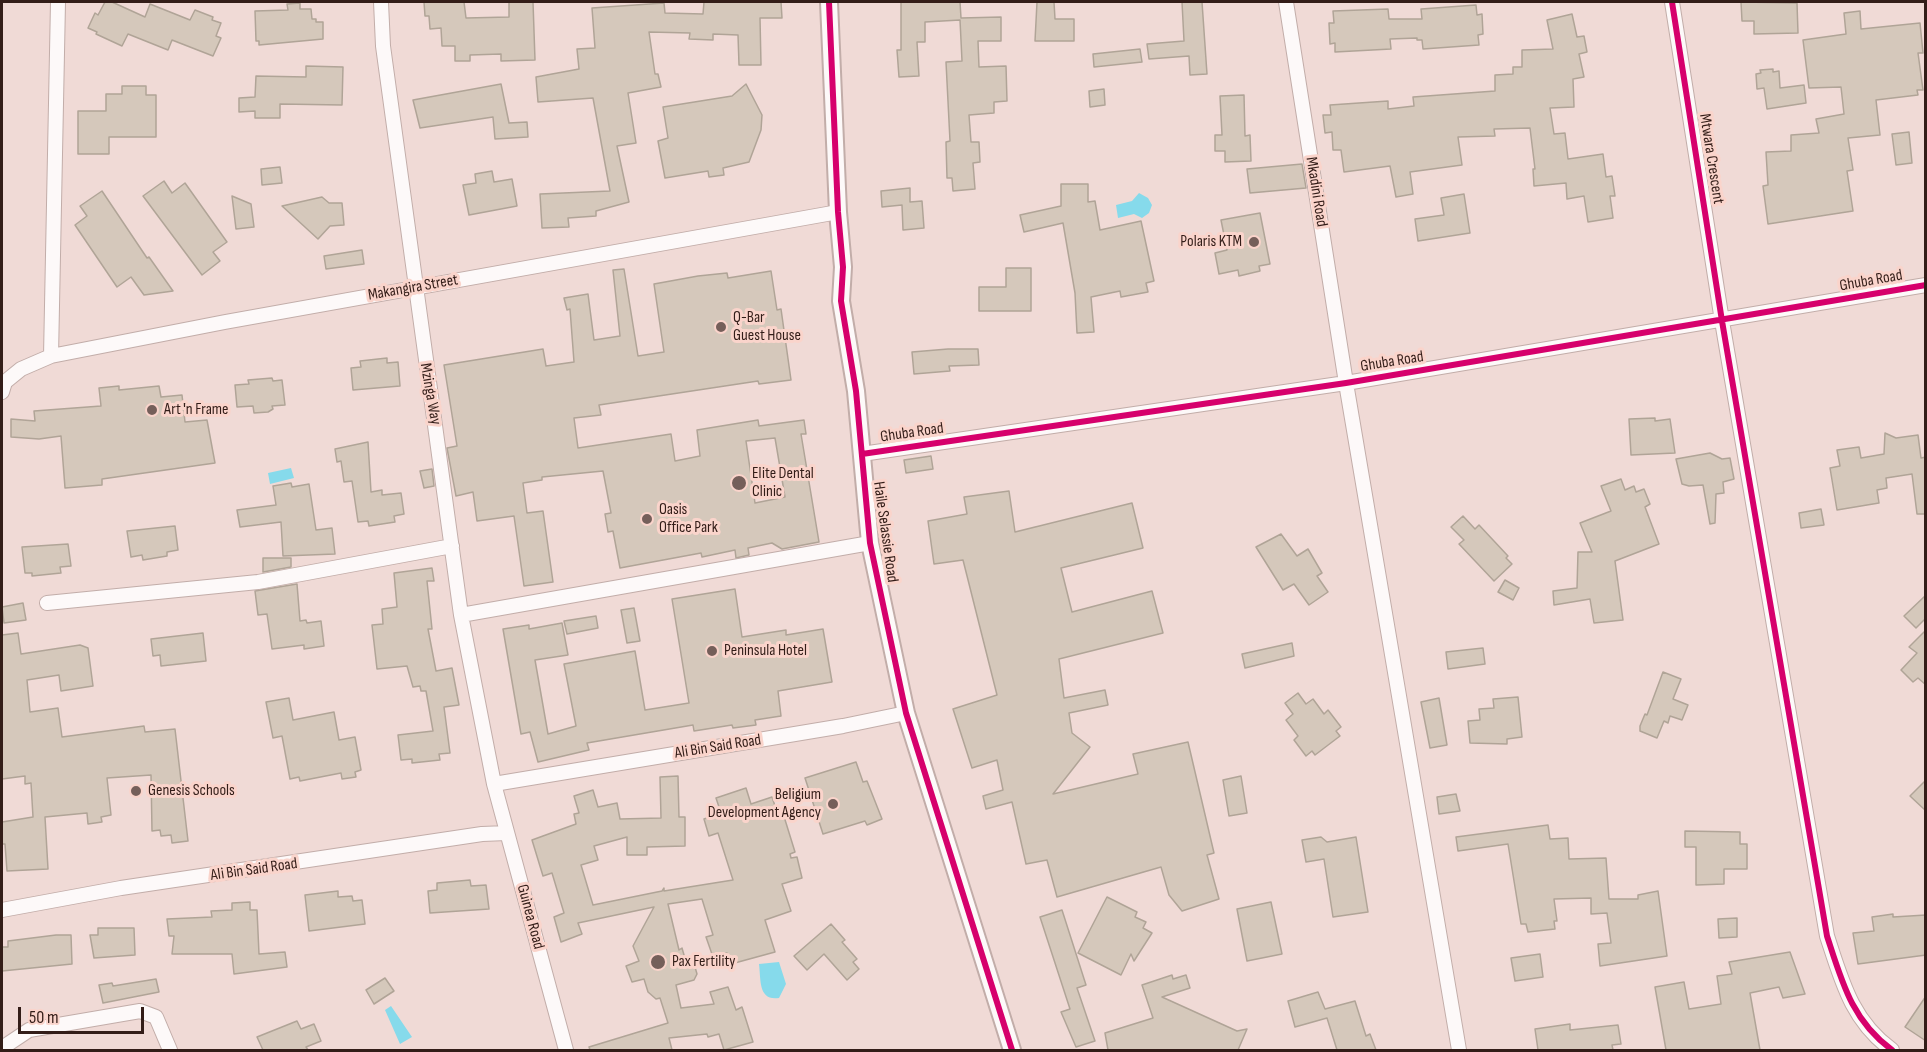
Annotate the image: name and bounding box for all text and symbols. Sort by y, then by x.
street label: Mtwara Crescent [1694,112,1728,206]
street label: Mkadini Road [1301,156,1331,228]
place label: Polaris KTM [1180,232,1242,252]
marker: Polaris KTM [1247,235,1261,249]
street label: Ghuba Road [1838,266,1904,296]
street label: Makangira Street [367,271,459,305]
place label: Q-Bar Guest House [733,308,801,346]
marker: Q-Bar Guest House [714,320,728,334]
street label: Ghuba Road [1359,348,1425,376]
street label: Mzinga Way [415,362,445,426]
place label: Art 'n Frame [164,400,229,420]
marker: Art 'n Frame [145,403,159,417]
street label: Ghuba Road [879,419,945,447]
place label: Elite Dental Clinic [752,464,814,502]
marker: Elite Dental Clinic [730,474,748,492]
street label: Haile Selassie Road [868,480,902,584]
place label: Oasis Office Park [659,500,718,538]
marker: Oasis Office Park [640,512,654,526]
place label: Peninsula Hotel [724,641,807,661]
marker: Peninsula Hotel [705,644,719,658]
street label: Ali Bin Said Road [673,731,763,763]
place label: Genesis Schools [148,781,235,801]
marker: Genesis Schools [129,784,143,798]
place label: Beligium Development Agency [708,785,821,823]
marker: Beligium Development Agency [826,797,840,811]
street label: Ali Bin Said Road [209,854,299,886]
street label: Guinea Road [512,882,548,952]
place label: Pax Fertility [672,952,736,972]
marker: Pax Fertility [649,953,667,971]
scale bar [21,995,147,1033]
text: 50 m [29,1007,59,1028]

